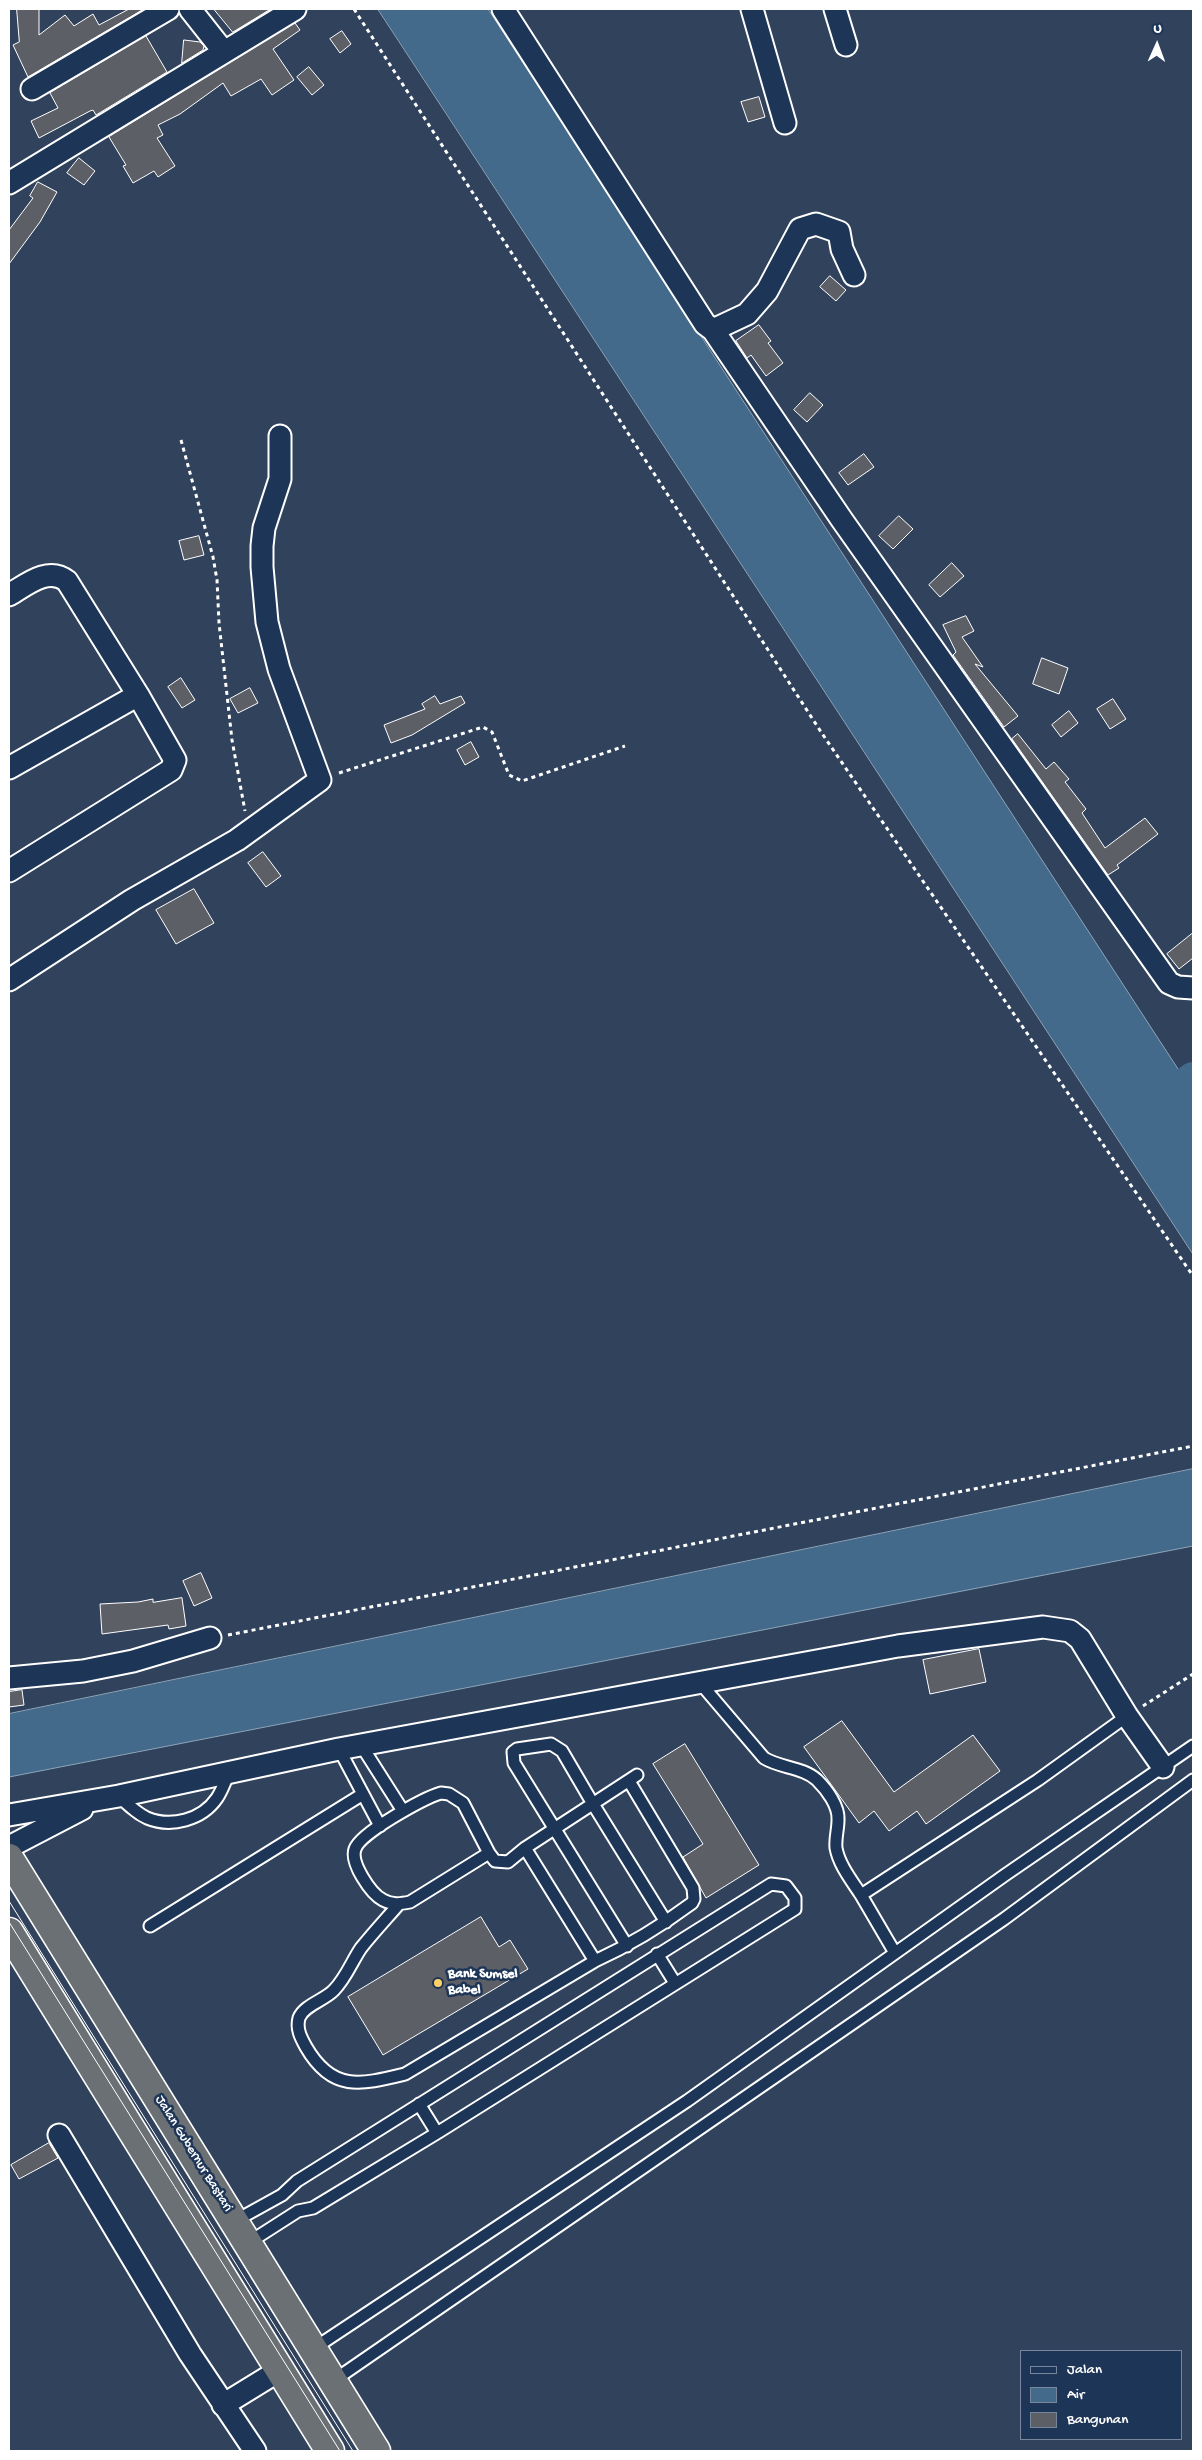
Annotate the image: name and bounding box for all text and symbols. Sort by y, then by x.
north arrow [1132,20,1182,70]
text: U [1153,21,1162,38]
place label: Bank Sumsel Babel [448,1967,518,2000]
marker: Bank Sumsel Babel [432,1977,444,1989]
street label: Jalan Gubernur Bastari [150,2093,236,2215]
legend [1020,2350,1182,2440]
text: Jalan [1067,2361,1102,2379]
text: Air [1067,2386,1084,2404]
text: Bangunan [1067,2411,1128,2429]

